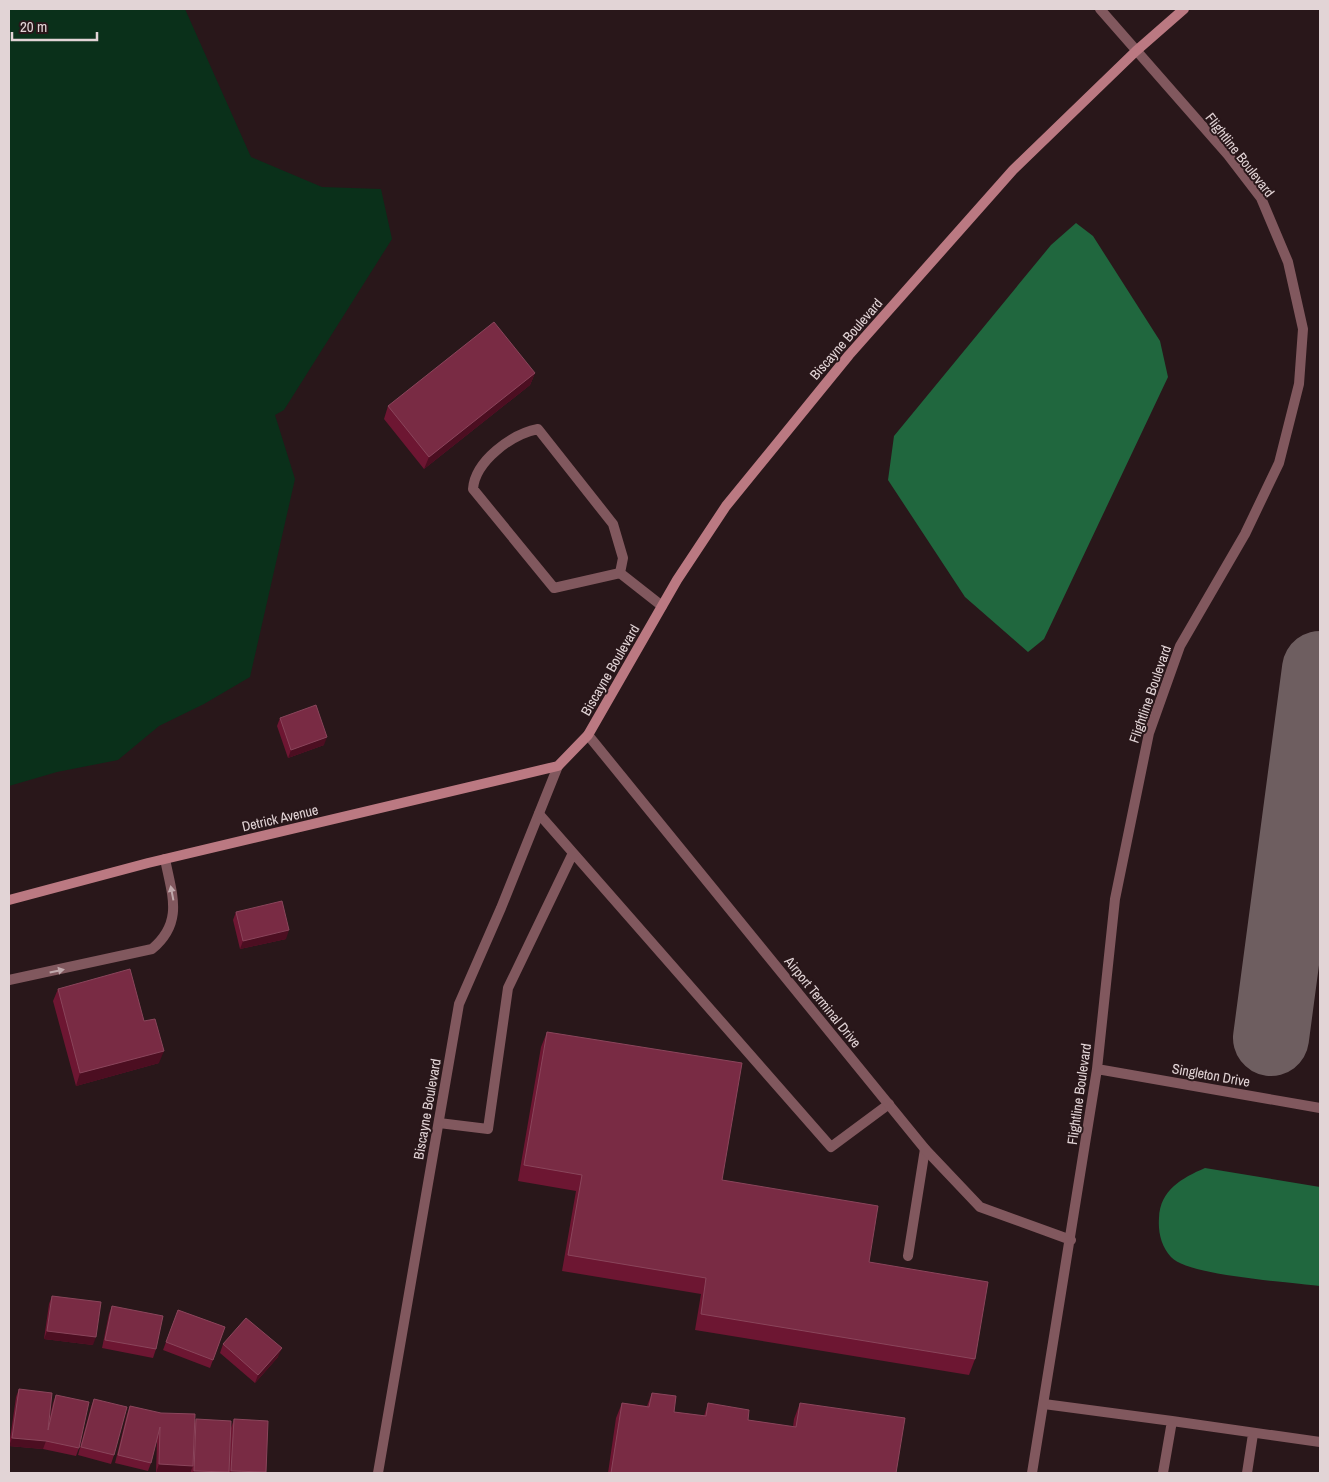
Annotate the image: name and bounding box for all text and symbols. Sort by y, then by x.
scale bar [12,10,98,42]
text: 20 m [20,16,47,37]
street label: Flightline Boulevard [1201,109,1279,201]
street label: Biscayne Boulevard [806,295,886,383]
street label: Biscayne Boulevard [577,621,643,719]
street label: Flightline Boulevard [1125,643,1175,745]
street label: Detrick Avenue [240,800,320,836]
one-way arrow [167,884,175,900]
street label: Airport Terminal Drive [780,952,865,1051]
one-way arrow [49,967,64,975]
street label: Flightline Boulevard [1063,1042,1095,1146]
street label: Biscayne Boulevard [409,1057,445,1161]
street label: Singleton Drive [1170,1059,1252,1091]

